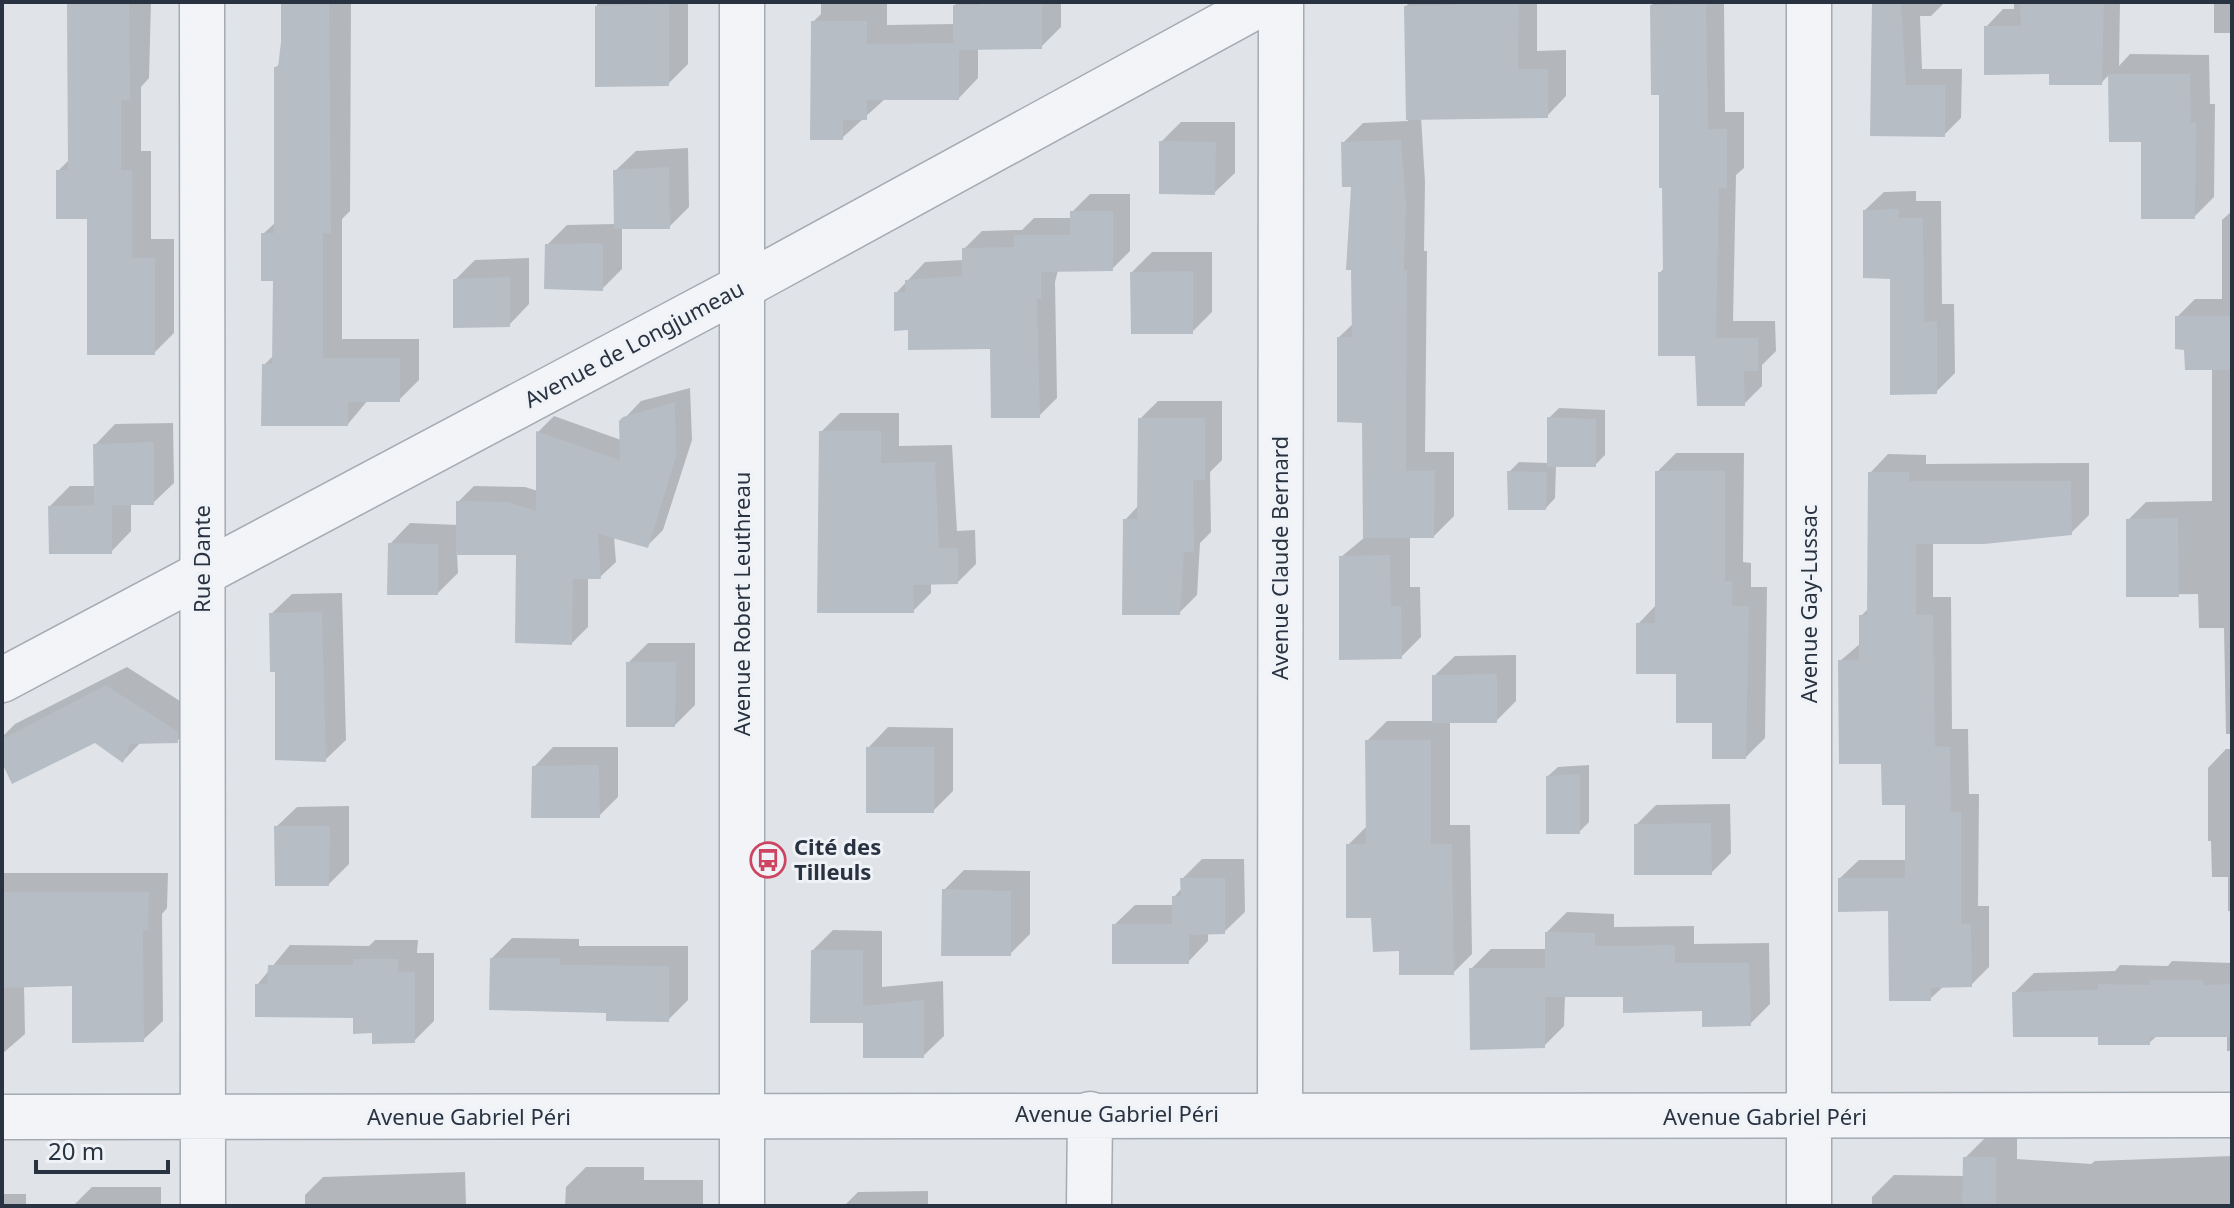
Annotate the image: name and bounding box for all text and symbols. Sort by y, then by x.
street label: Avenue de Longjumeau [518,272,749,414]
street label: Avenue Claude Bernard [1264,436,1294,680]
street label: Avenue Robert Leuthreau [726,472,756,736]
street label: Rue Dante [186,505,216,613]
street label: Avenue Gay-Lussac [1793,505,1823,703]
place label: Cité des Tilleuls [794,831,881,886]
bus stop icon: Cité des Tilleuls [749,841,787,879]
street label: Avenue Gabriel Péri [1015,1098,1219,1128]
street label: Avenue Gabriel Péri [367,1101,571,1131]
street label: Avenue Gabriel Péri [1663,1101,1867,1131]
scale bar [36,1124,168,1174]
text: 20 m [48,1134,104,1167]

